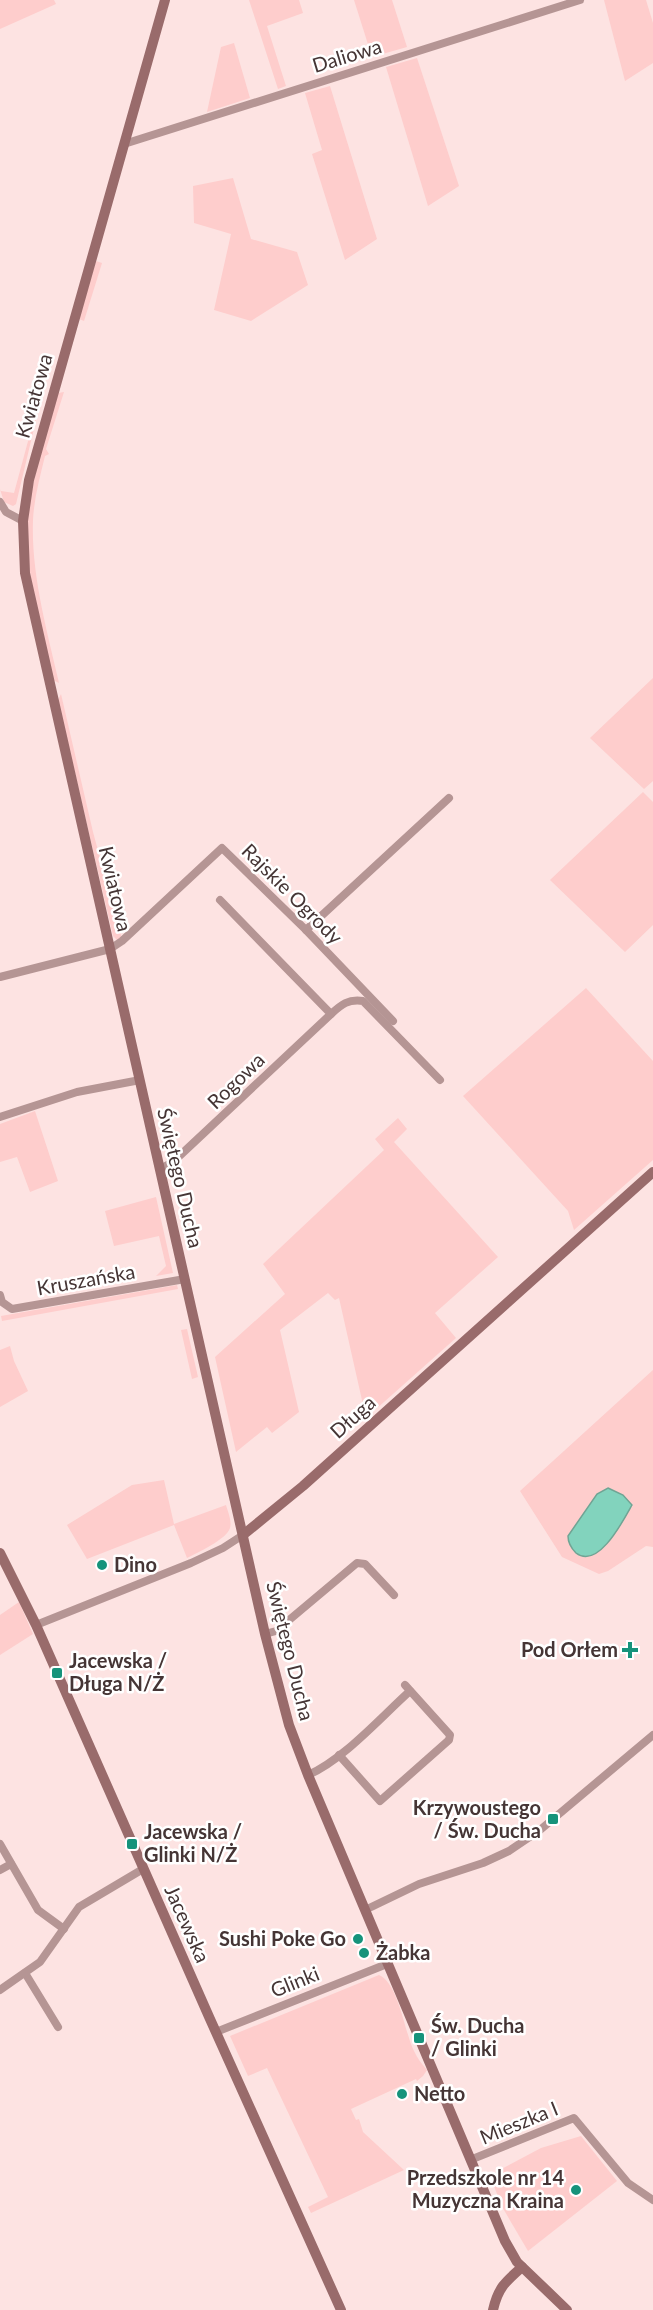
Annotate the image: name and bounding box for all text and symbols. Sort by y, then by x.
street label: Daliowa [309,33,384,77]
street label: Kwiatowa [10,351,57,441]
street label: Rajskie Ogrody [237,838,348,949]
street label: Kwiatowa [95,844,137,934]
street label: Rogowa [202,1047,269,1113]
street label: Świętego Ducha [153,1106,209,1250]
street label: Kruszańska [35,1259,137,1299]
street label: Długa [325,1390,380,1443]
place label: Dino [114,1552,157,1576]
marker: Dino [95,1558,109,1572]
street label: Świętego Ducha [262,1579,320,1723]
place label: Pod Orłem [521,1637,618,1661]
marker: Pod Orłem [623,1643,637,1657]
place label: Jacewska / Długa N/Ż [69,1648,167,1695]
marker: Jacewska / Długa N/Ż [50,1666,64,1680]
place label: Krzywoustego / Św. Ducha [413,1795,541,1842]
marker: Krzywoustego / Św. Ducha [546,1812,560,1826]
place label: Jacewska / Glinki N/Ż [144,1819,242,1866]
marker: Jacewska / Glinki N/Ż [125,1837,139,1851]
street label: Jacewska [160,1881,216,1966]
place label: Sushi Poke Go [219,1926,346,1950]
marker: Sushi Poke Go [351,1932,365,1946]
place label: Żabka [376,1940,430,1964]
marker: Żabka [357,1946,371,1960]
street label: Glinki [267,1961,322,2002]
place label: Św. Ducha / Glinki [431,2013,524,2060]
marker: Św. Ducha / Glinki [412,2031,426,2045]
place label: Netto [414,2081,465,2105]
marker: Netto [395,2087,409,2101]
street label: Mieszka I [476,2096,561,2149]
place label: Przedszkole nr 14 Muzyczna Kraina [407,2165,564,2212]
marker: Przedszkole nr 14 Muzyczna Kraina [569,2183,583,2197]

